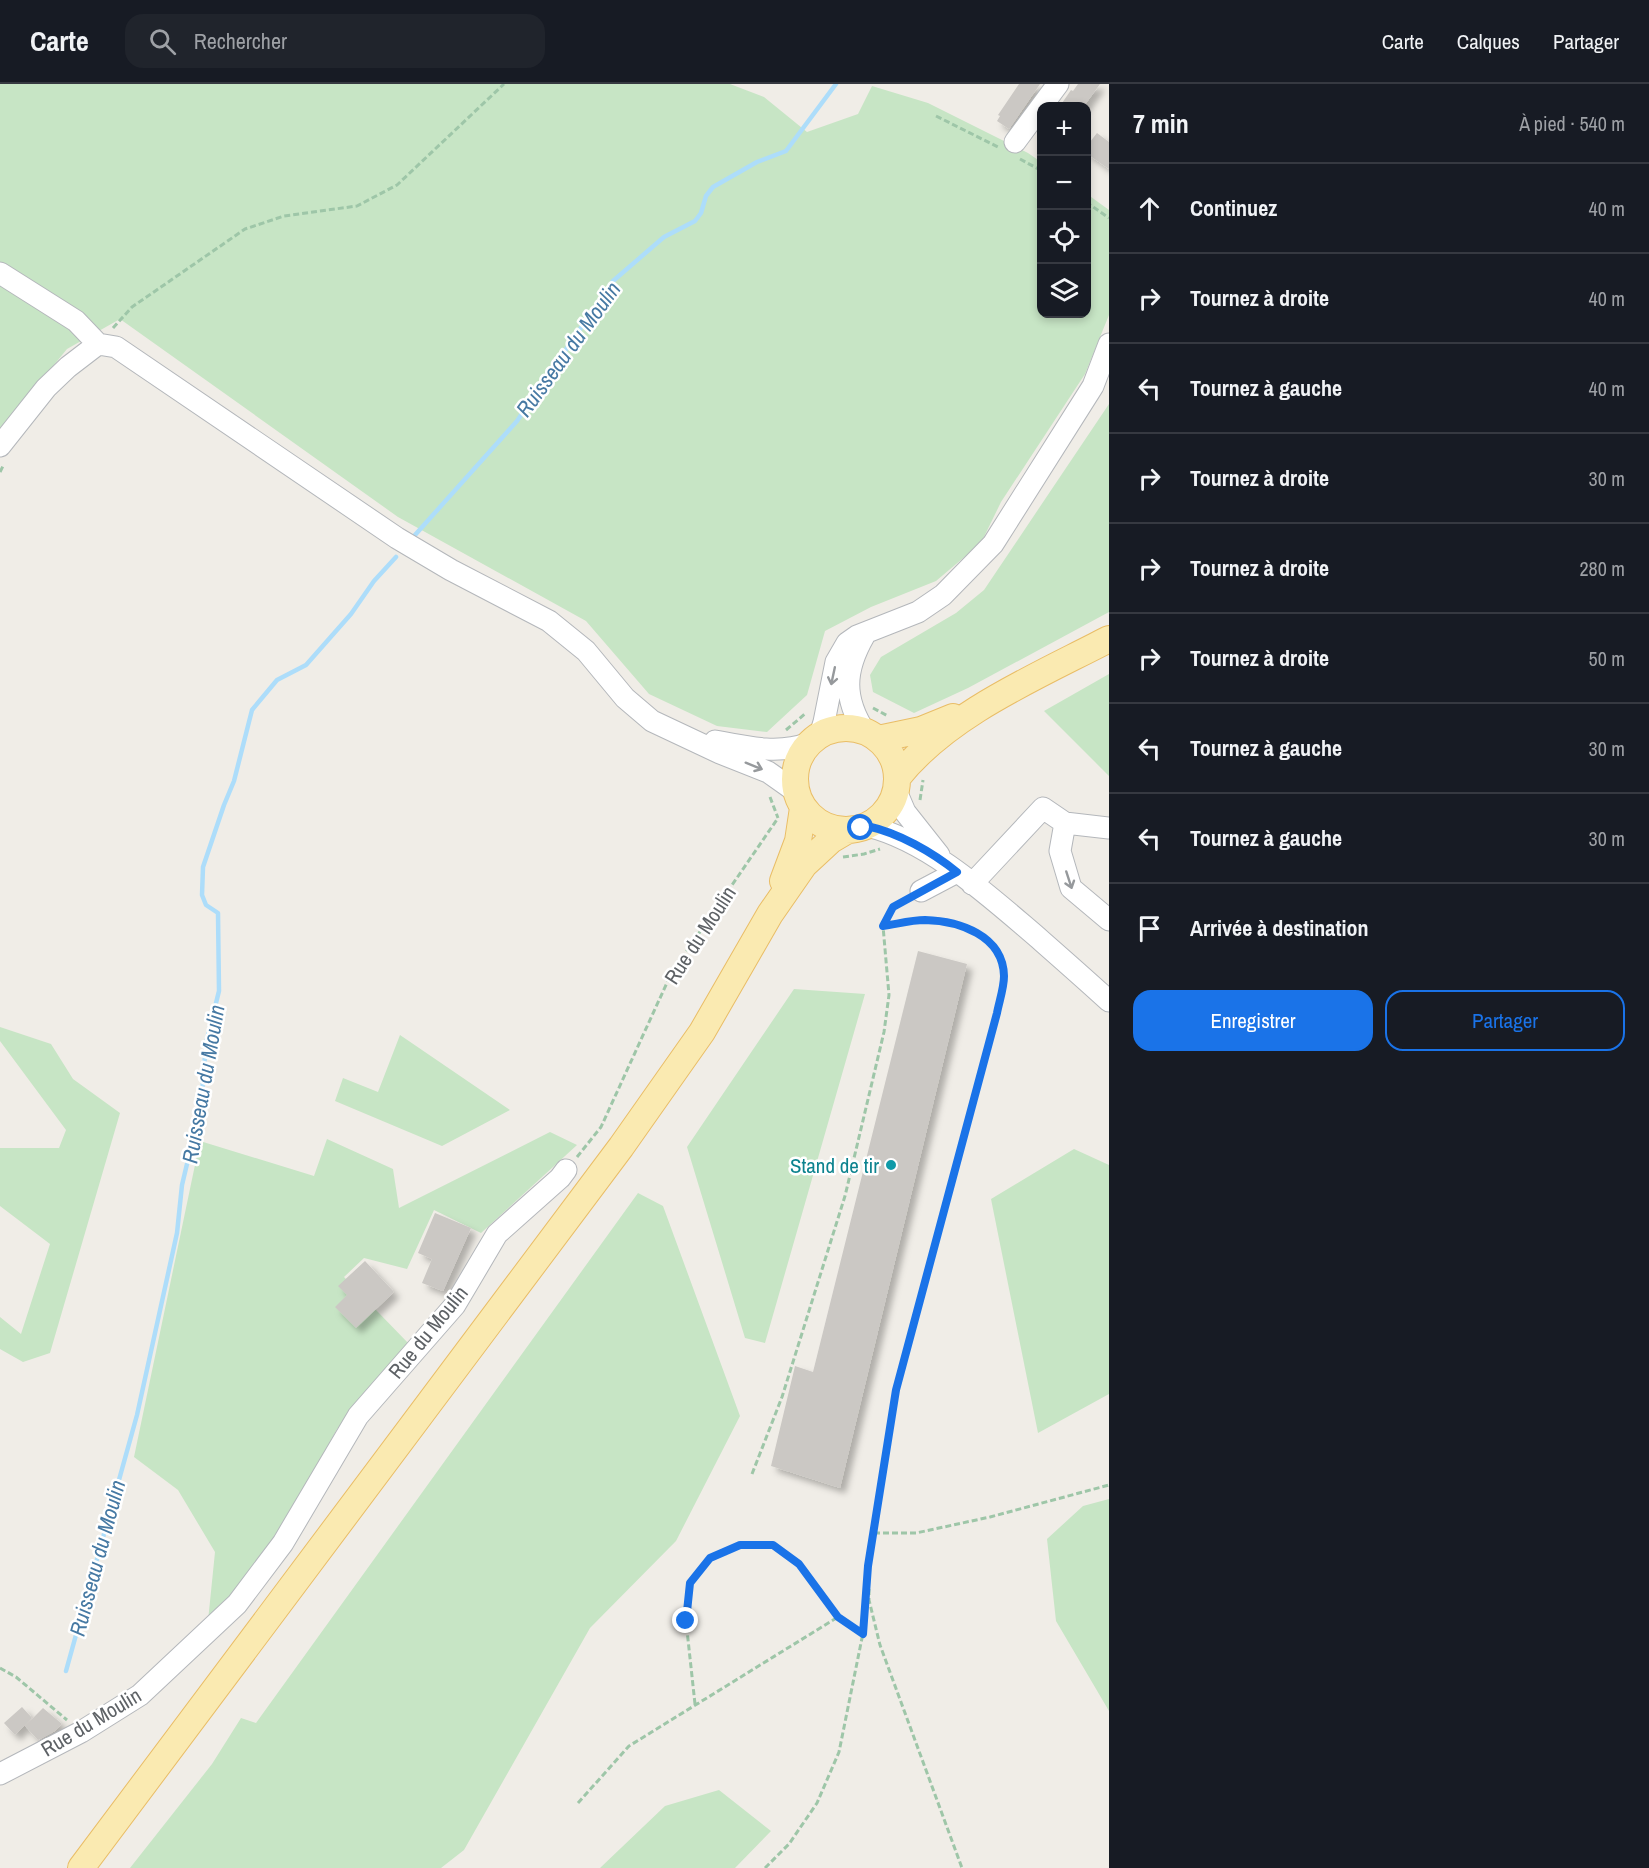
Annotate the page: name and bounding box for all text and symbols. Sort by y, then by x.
search box [125,14,545,68]
text: Carte [30,22,89,60]
icon: search [146,25,179,58]
text: Rechercher [194,26,287,56]
text: Carte [1382,27,1424,56]
text: Calques [1457,27,1520,56]
text: Partager [1553,27,1619,56]
map controls [1037,102,1091,318]
button: + [1037,102,1091,156]
text: 7 min [1133,106,1189,141]
text: À pied · 540 m [1519,110,1625,137]
button: − [1037,156,1091,210]
icon: ahead [1133,192,1166,225]
text: Continuez [1190,193,1277,223]
text: 40 m [1589,195,1625,222]
button: locate [1037,210,1091,264]
button: layers [1037,264,1091,318]
water label: Ruisseau du Moulin [509,275,627,423]
icon: right [1133,282,1166,315]
text: Tournez à droite [1190,283,1329,313]
text: 40 m [1589,285,1625,312]
icon: left [1133,372,1166,405]
text: Tournez à gauche [1190,373,1342,403]
text: 40 m [1589,375,1625,402]
icon: right [1133,462,1166,495]
text: Tournez à droite [1190,463,1329,493]
text: 30 m [1589,465,1625,492]
icon: right [1133,552,1166,585]
text: Tournez à droite [1190,553,1329,583]
text: 280 m [1579,555,1625,582]
icon: right [1133,642,1166,675]
text: Tournez à droite [1190,643,1329,673]
text: 50 m [1589,645,1625,672]
one-way arrow [827,666,838,686]
icon: left [1133,732,1166,765]
text: Tournez à gauche [1190,733,1342,763]
text: 30 m [1589,735,1625,762]
one-way arrow [744,762,763,773]
route start [847,814,873,840]
icon: left [1133,822,1166,855]
text: Tournez à gauche [1190,823,1342,853]
text: 30 m [1589,825,1625,852]
one-way arrow [1064,870,1075,889]
street label: Rue du Moulin [657,880,743,990]
icon: arrive [1133,912,1166,945]
text: Arrivée à destination [1190,913,1368,943]
button: Enregistrer [1133,990,1373,1051]
button: Partager [1385,990,1625,1051]
water label: Ruisseau du Moulin [174,1002,232,1166]
place label: Stand de tir [790,1151,879,1180]
marker: Stand de tir [884,1158,898,1172]
street label: Rue du Moulin [381,1279,475,1385]
water label: Ruisseau du Moulin [62,1477,132,1639]
route end [672,1607,698,1633]
street label: Rue du Moulin [36,1681,146,1763]

